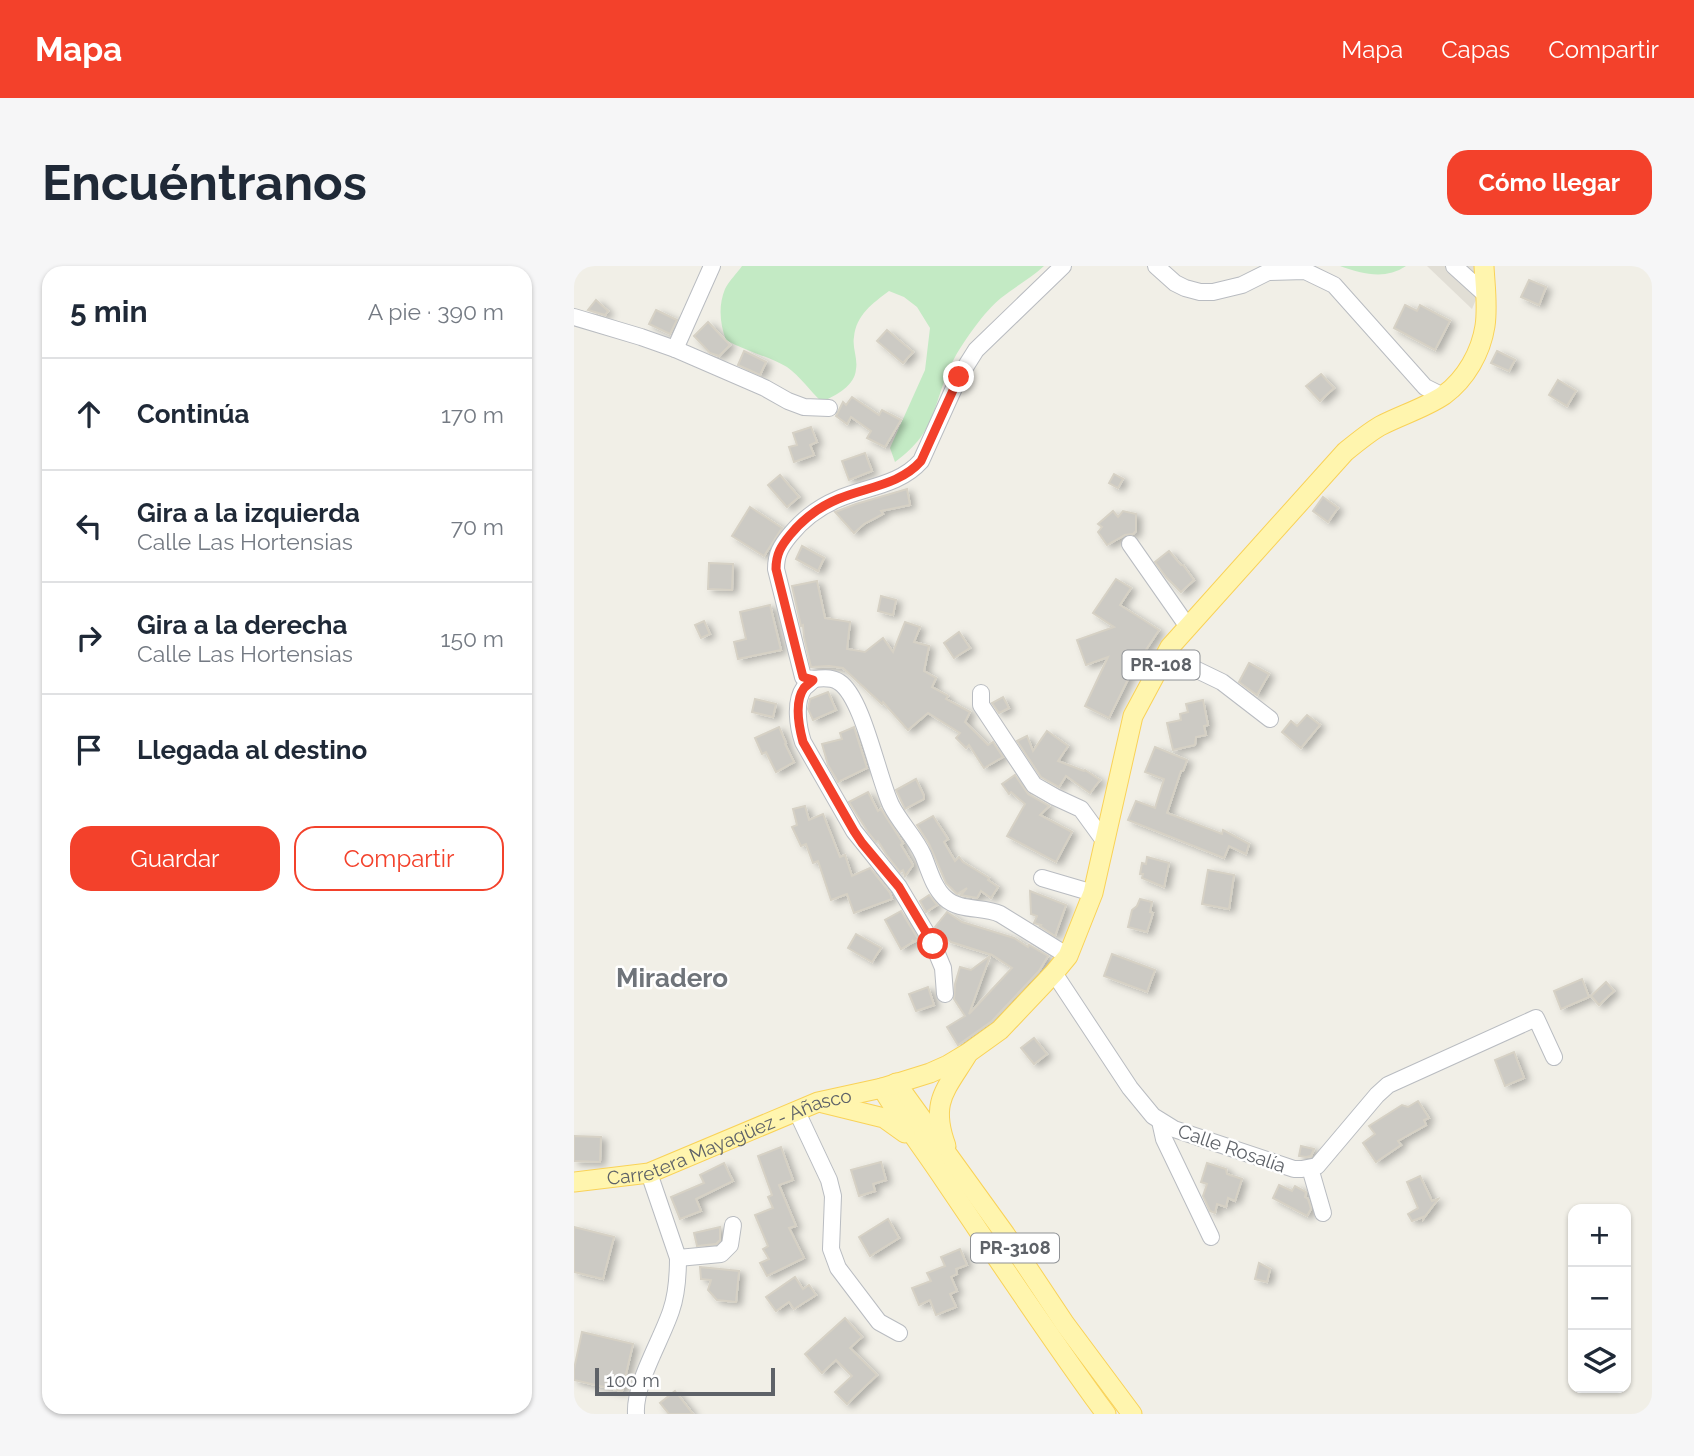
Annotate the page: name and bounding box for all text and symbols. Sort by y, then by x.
text: Mapa [35,30,122,69]
text: Mapa [1341,35,1403,64]
text: Capas [1441,35,1510,64]
text: Compartir [1548,35,1659,64]
button: Cómo llegar [1447,150,1652,215]
text: Encuéntranos [42,154,367,211]
text: 5 min [70,294,148,329]
text: A pie · 390 m [368,298,504,325]
route end [943,361,974,392]
icon: ahead [70,395,108,433]
text: Continúa [137,399,249,429]
text: 170 m [441,401,504,428]
text: Gira a la izquierda [137,498,360,528]
icon: left [70,507,108,545]
text: 70 m [451,513,504,540]
text: Calle Las Hortensias [137,528,353,555]
text: Gira a la derecha [137,610,347,640]
icon: right [70,619,108,657]
text: 150 m [441,625,504,652]
text: Calle Las Hortensias [137,640,353,667]
road number: PR-108 [1122,650,1200,680]
icon: arrive [70,731,108,769]
text: Llegada al destino [137,735,367,765]
button: Guardar [70,826,280,891]
button: Compartir [294,826,504,891]
route start [917,928,948,959]
district label: Miradero [616,963,728,993]
street label: Carretera Mayagüez - Añasco [606,1084,853,1189]
street label: Calle Rosalía [1175,1119,1289,1177]
map controls [1568,1204,1631,1393]
button: + [1568,1204,1631,1267]
road number: PR-3108 [971,1233,1059,1262]
button: − [1568,1267,1631,1330]
button: layers [1568,1330,1631,1393]
scale bar [595,1365,775,1397]
text: 100 m [606,1369,660,1391]

